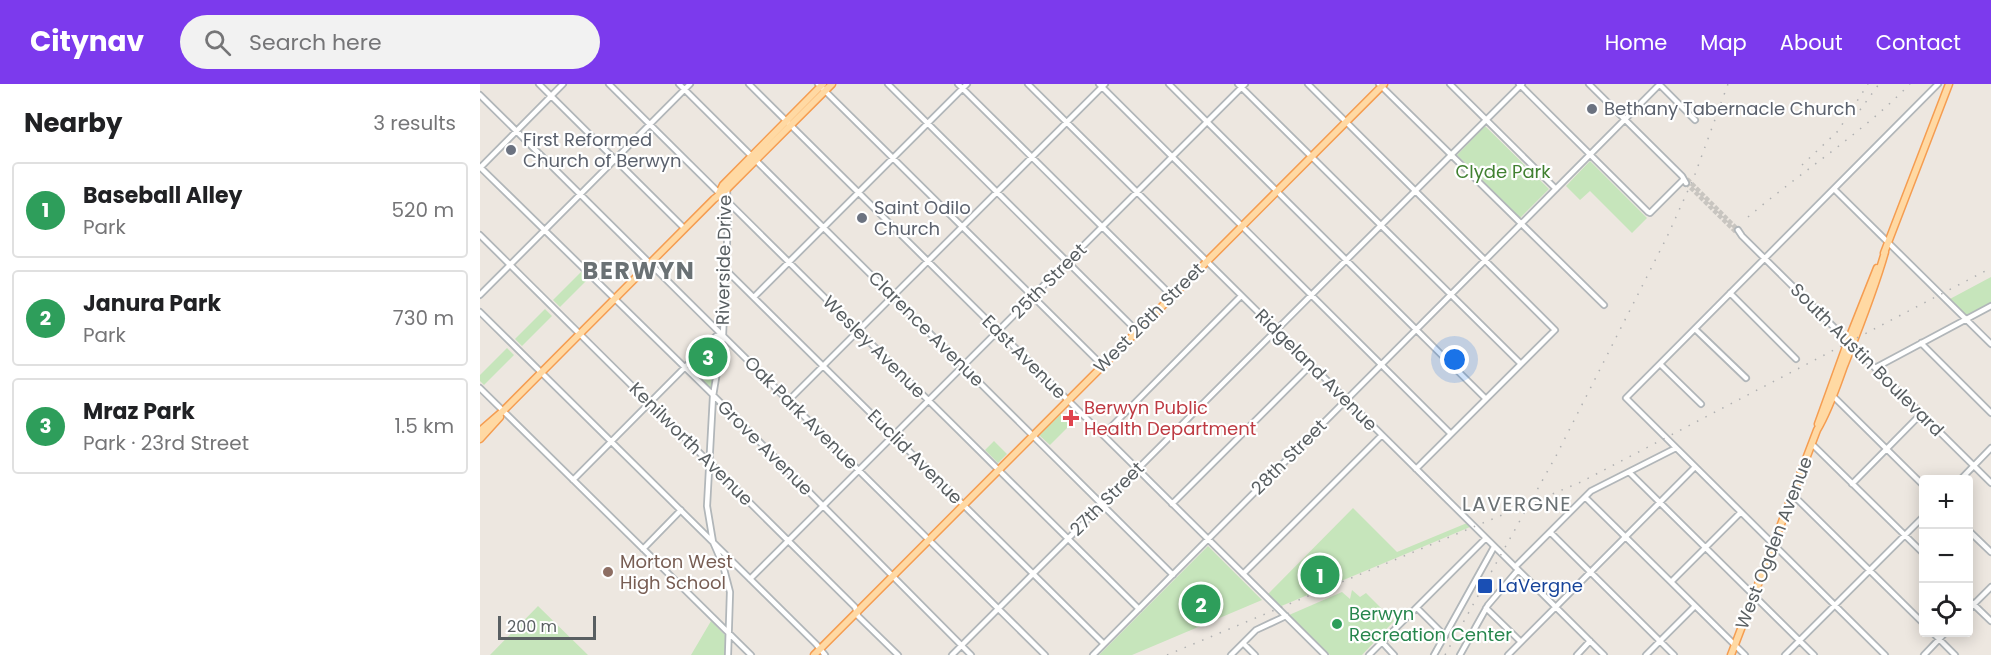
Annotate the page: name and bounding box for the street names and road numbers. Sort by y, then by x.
street label: Riverside Drive [710,195,737,325]
street label: 25th Street [1005,237,1092,324]
street label: West 26th Street [1088,257,1209,378]
street label: Clarence Avenue [863,265,990,392]
street label: South Austin Boulevard [1785,277,1950,442]
street label: Wesley Avenue [817,290,931,404]
street label: Ridgeland Avenue [1250,303,1383,436]
street label: East Avenue [977,309,1072,404]
street label: Oak Park Avenue [739,350,864,475]
street label: Kenilworth Avenue [624,376,759,511]
street label: Grove Avenue [712,394,819,501]
street label: Euclid Avenue [862,404,968,510]
street label: 28th Street [1245,413,1332,500]
street label: West Ogden Avenue [1729,453,1818,633]
street label: 27th Street [1064,456,1149,541]

